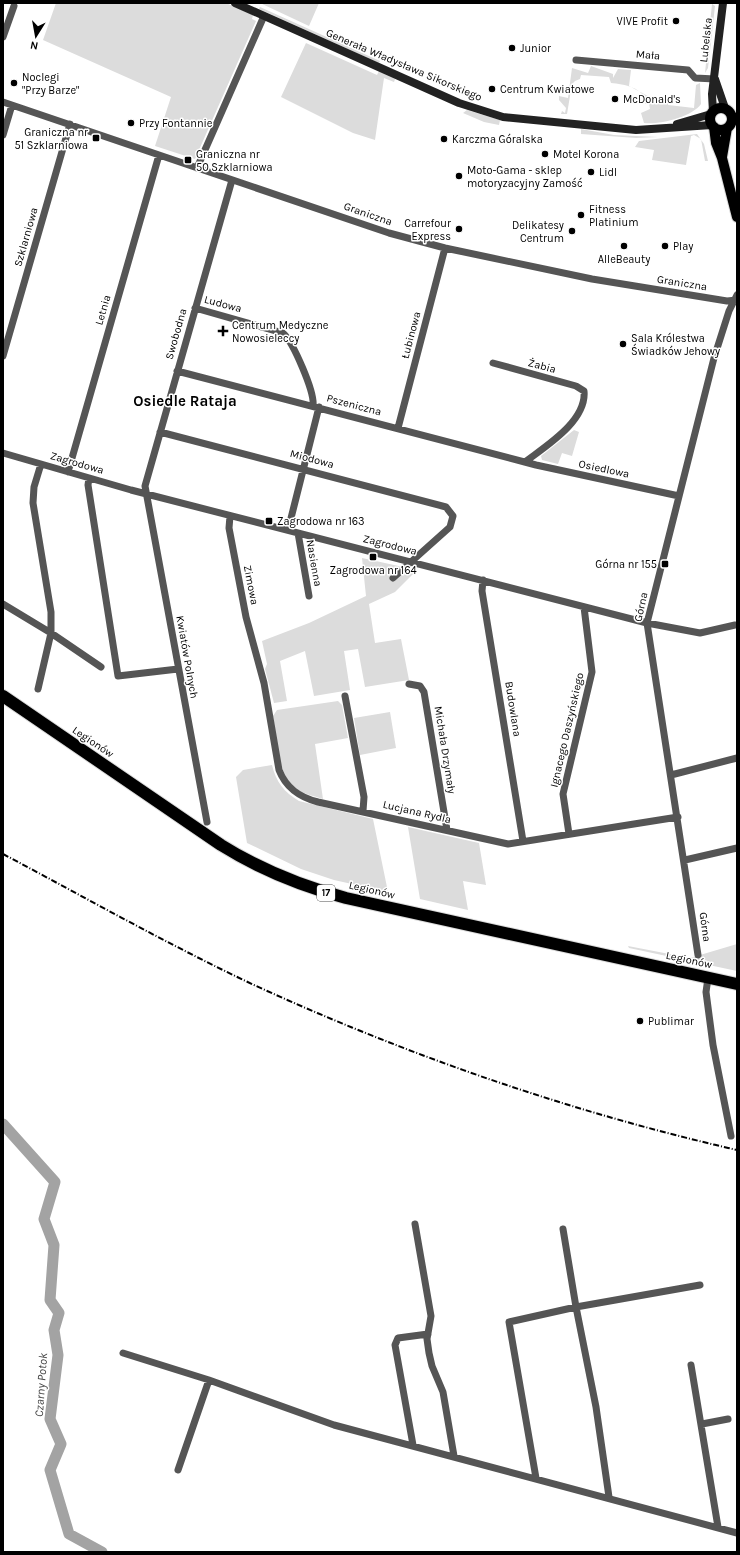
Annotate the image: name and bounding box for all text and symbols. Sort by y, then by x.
place label: VIVE Profit [616,15,668,28]
north arrow [16,16,56,56]
marker: VIVE Profit [671,16,681,26]
street label: Lubelska [697,17,715,63]
street label: Generała Władysława Sikorskiego [324,26,484,104]
text: N [29,38,39,52]
place label: Junior [520,42,551,55]
marker: Junior [507,43,517,53]
street label: Mała [635,47,661,63]
place label: Noclegi "Przy Barze" [22,71,80,97]
marker: Noclegi "Przy Barze" [9,78,19,88]
place label: Centrum Kwiatowe [500,83,595,96]
marker: Centrum Kwiatowe [487,84,497,94]
place label: McDonald's [623,93,681,106]
marker: McDonald's [610,94,620,104]
place label: Przy Fontannie [139,117,213,130]
marker: Przy Fontannie [126,118,136,128]
place label: Graniczna nr 51 Szklarniowa [14,126,88,152]
marker: Graniczna nr 51 Szklarniowa [91,133,101,143]
place label: Karczma Góralska [452,133,543,146]
marker: Karczma Góralska [439,134,449,144]
place label: Graniczna nr 50 Szklarniowa [196,148,272,174]
place label: Motel Korona [553,148,619,161]
marker: Motel Korona [540,149,550,159]
marker: Graniczna nr 50 Szklarniowa [183,155,193,165]
place label: Moto-Gama - sklep motoryzacyjny Zamość [467,164,583,190]
place label: Lidl [599,166,617,179]
marker: Lidl [586,167,596,177]
marker: Moto-Gama - sklep motoryzacyjny Zamość [454,171,464,181]
street label: Graniczna [342,200,394,228]
place label: Fitness Platinium [589,203,639,229]
street label: Szklarniowa [11,206,41,268]
marker: Fitness Platinium [576,210,586,220]
place label: Carrefour Express [404,217,451,243]
place label: Delikatesy Centrum [512,219,564,245]
marker: Carrefour Express [454,224,464,234]
marker: Delikatesy Centrum [567,226,577,236]
place label: Play [673,240,693,253]
marker: AlleBeauty [619,241,629,251]
marker: Play [660,241,670,251]
place label: AlleBeauty [598,253,650,266]
street label: Graniczna [656,273,708,293]
street label: Letnia [92,293,114,327]
street label: Ludowa [203,293,243,315]
street label: Swobodna [163,307,189,361]
street label: Łubinowa [398,310,424,360]
place label: Centrum Medyczne Nowosieleccy [232,319,329,345]
marker: Centrum Medyczne Nowosieleccy [217,325,229,337]
place label: Sala Królestwa Świadków Jehowy [631,332,720,358]
marker: Sala Królestwa Świadków Jehowy [618,339,628,349]
street label: Żabia [527,355,558,376]
street label: Pszeniczna [325,391,383,419]
district label: Osiedle Rataja [133,392,237,410]
street label: Miodowa [289,447,335,471]
street label: Zagrodowa [49,449,105,477]
street label: Osiedlowa [577,457,631,481]
place label: Zagrodowa nr 163 [277,515,365,528]
marker: Zagrodowa nr 163 [264,516,274,526]
street label: Zagrodowa [362,532,418,558]
street label: Nasienna [303,538,325,588]
marker: Zagrodowa nr 164 [368,552,378,562]
place label: Górna nr 155 [595,558,657,571]
marker: Górna nr 155 [660,559,670,569]
street label: Zimowa [241,564,261,606]
place label: Zagrodowa nr 164 [329,564,417,577]
street label: Górna [632,591,650,623]
street label: Kwiatów Polnych [173,615,201,699]
street label: Ignacego Daszyńskiego [547,671,587,789]
street label: Budowlana [502,680,524,738]
street label: Michała Drzymały [432,705,458,795]
street label: Legionów [70,723,116,761]
street label: Lucjana Rydla [382,798,452,826]
street label: Legionów [348,878,396,902]
road number: 17 [317,885,335,901]
street label: Górna [696,911,714,943]
street label: Legionów [665,949,713,971]
place label: Publimar [648,1015,694,1028]
marker: Publimar [635,1016,645,1026]
water label: Czarny Potok [32,1352,50,1417]

